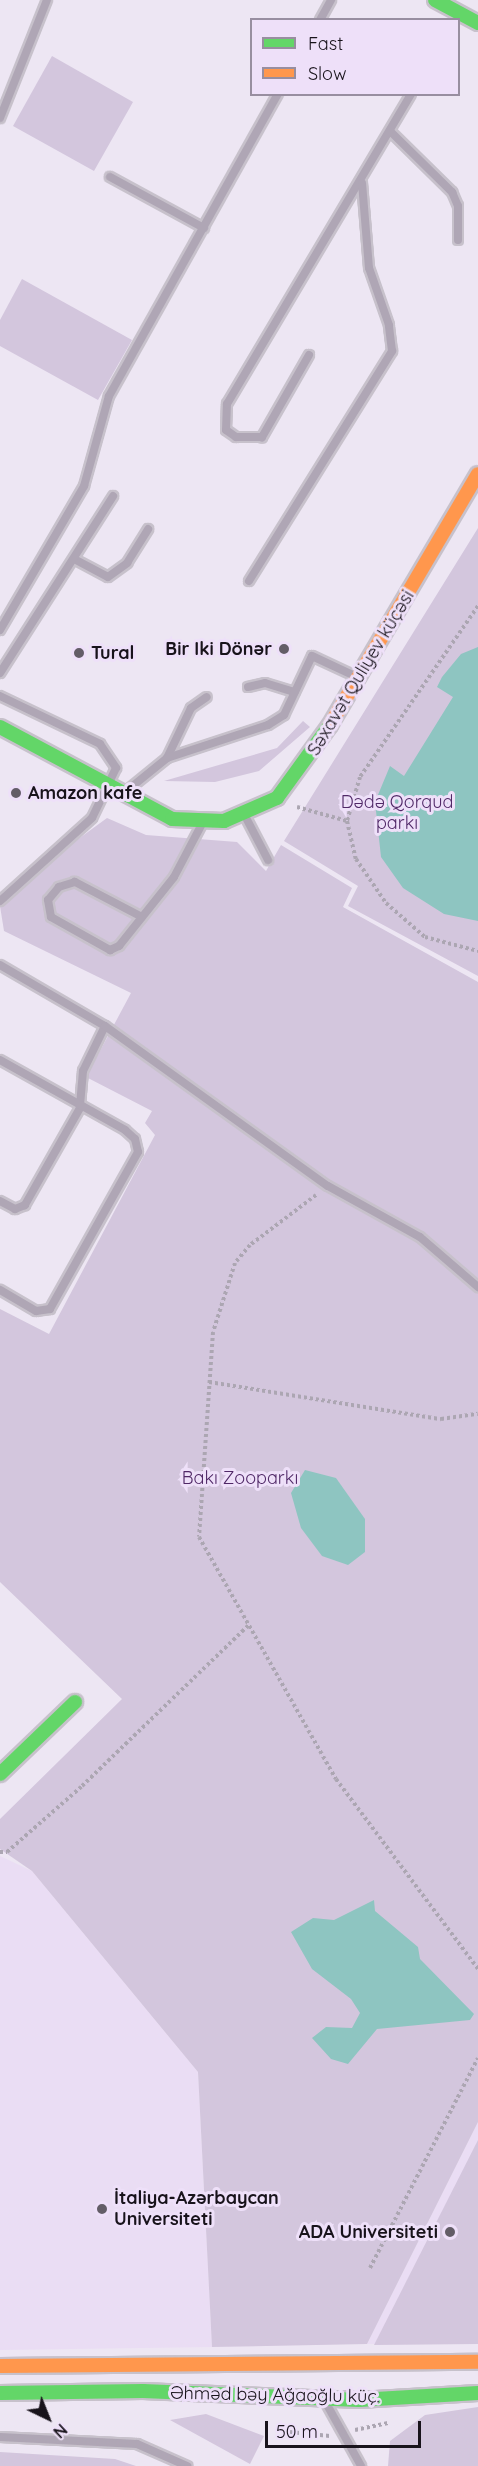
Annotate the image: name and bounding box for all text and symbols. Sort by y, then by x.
legend [250,18,460,96]
text: Fast [308,32,343,55]
text: Slow [308,62,346,85]
street label: Səxavət Quliyev küçəsi [303,587,419,759]
place label: Bir Iki Dönər [165,638,272,660]
place label: Tural [91,642,134,664]
marker: Bir Iki Dönər [277,642,291,656]
marker: Tural [72,646,86,660]
place label: Amazon kafe [28,782,142,804]
marker: Amazon kafe [9,786,23,800]
park label: Dədə Qorqud parkı [341,792,453,834]
park label: Bakı Zooparkı [182,1467,298,1489]
place label: İtaliya-Azərbaycan Universiteti [114,2188,279,2230]
marker: İtaliya-Azərbaycan Universiteti [95,2202,109,2216]
place label: ADA Universiteti [299,2221,438,2243]
marker: ADA Universiteti [443,2225,457,2239]
street label: Əhməd bəy Ağaoğlu küç. [170,2382,380,2408]
north arrow [18,2388,78,2448]
scale bar [268,2409,424,2447]
text: N [49,2420,71,2442]
text: 50 m [276,2420,318,2443]

